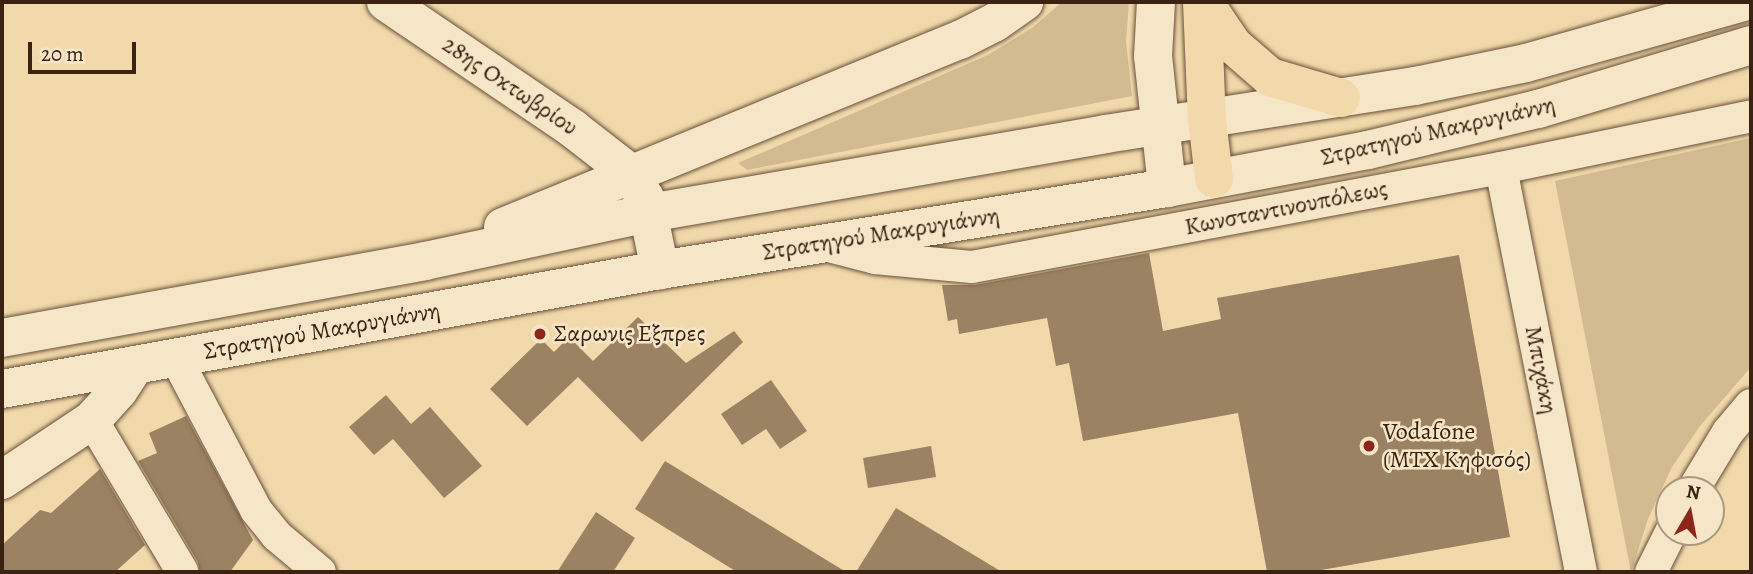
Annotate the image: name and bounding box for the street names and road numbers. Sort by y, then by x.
street label: 28ης Οκτωβρίου [437,30,583,142]
street label: Στρατηγού Μακρυγιάννη [1318,90,1558,172]
street label: Κωνσταντινουπόλεως [1182,174,1390,242]
street label: Στρατηγού Μακρυγιάννη [760,201,1002,267]
street label: Στρατηγού Μακρυγιάννη [201,296,443,366]
street label: Μπιχάκη [1518,323,1564,417]

